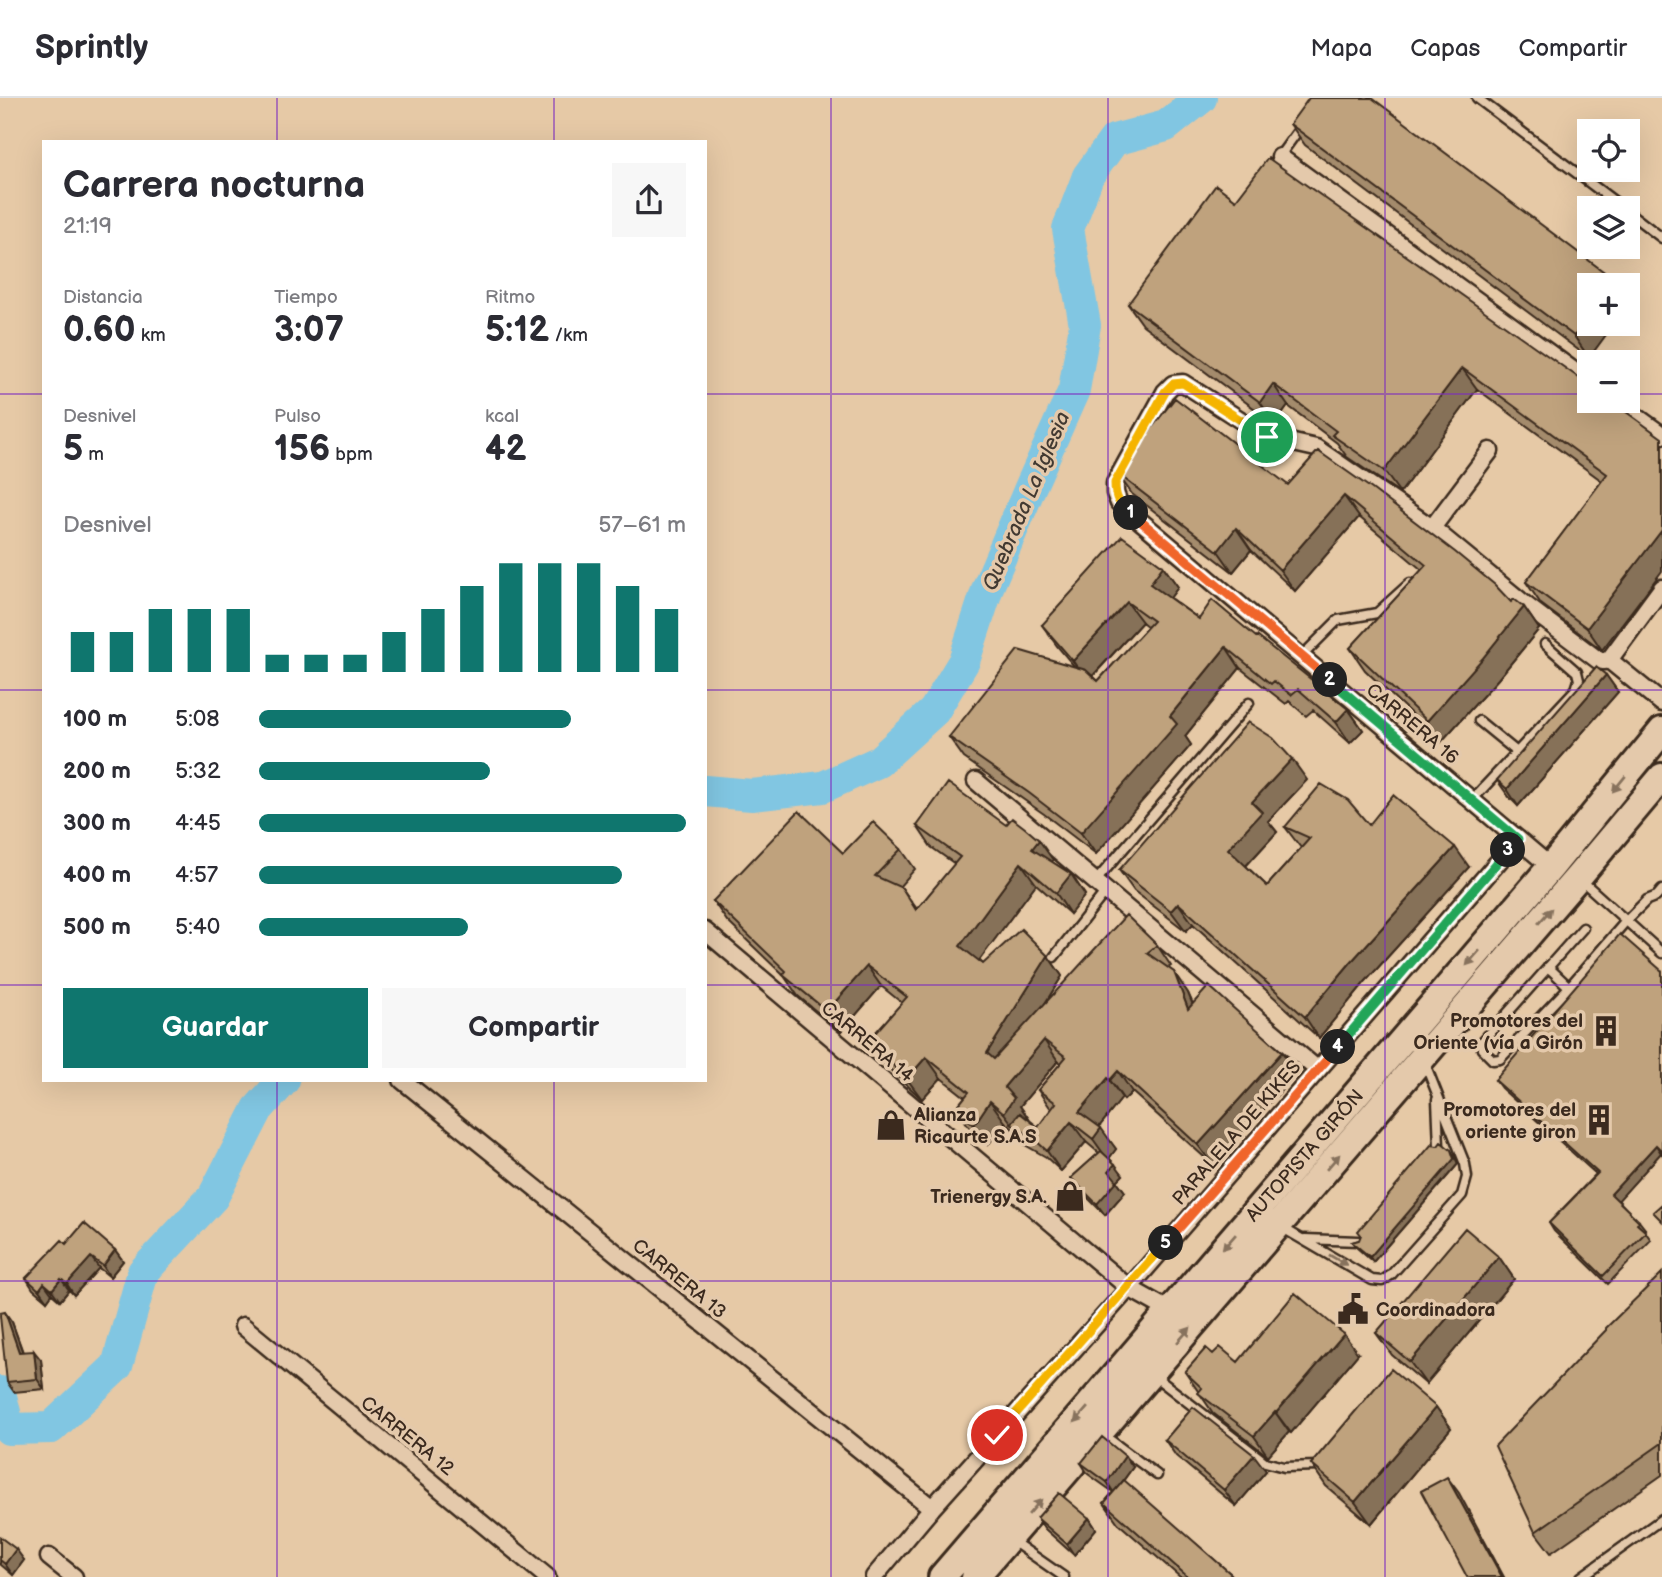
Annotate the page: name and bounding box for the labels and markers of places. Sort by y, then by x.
pin [1237,407,1297,467]
pin: 1 [1114,496,1148,530]
pin: 2 [1312,662,1348,698]
pin: 3 [1490,832,1526,868]
place label: Promotores del Oriente (vía a Girón [1413,1010,1583,1055]
building icon: Promotores del Oriente (vía a Girón [1589,1014,1623,1048]
pin: 4 [1320,1030,1356,1065]
place label: Promotores del oriente giron [1443,1099,1576,1144]
building icon: Promotores del oriente giron [1582,1103,1616,1137]
place label: Alianza Ricaurte S.A.S [913,1104,1037,1149]
shop icon: Alianza Ricaurte S.A.S [874,1108,908,1142]
shop icon: Trienergy S.A. [1053,1179,1087,1213]
place label: Trienergy S.A. [930,1186,1047,1209]
pin: 5 [1148,1226,1184,1260]
public building icon: Coordinadora [1336,1292,1370,1326]
place label: Coordinadora [1376,1299,1496,1322]
pin [967,1405,1027,1465]

